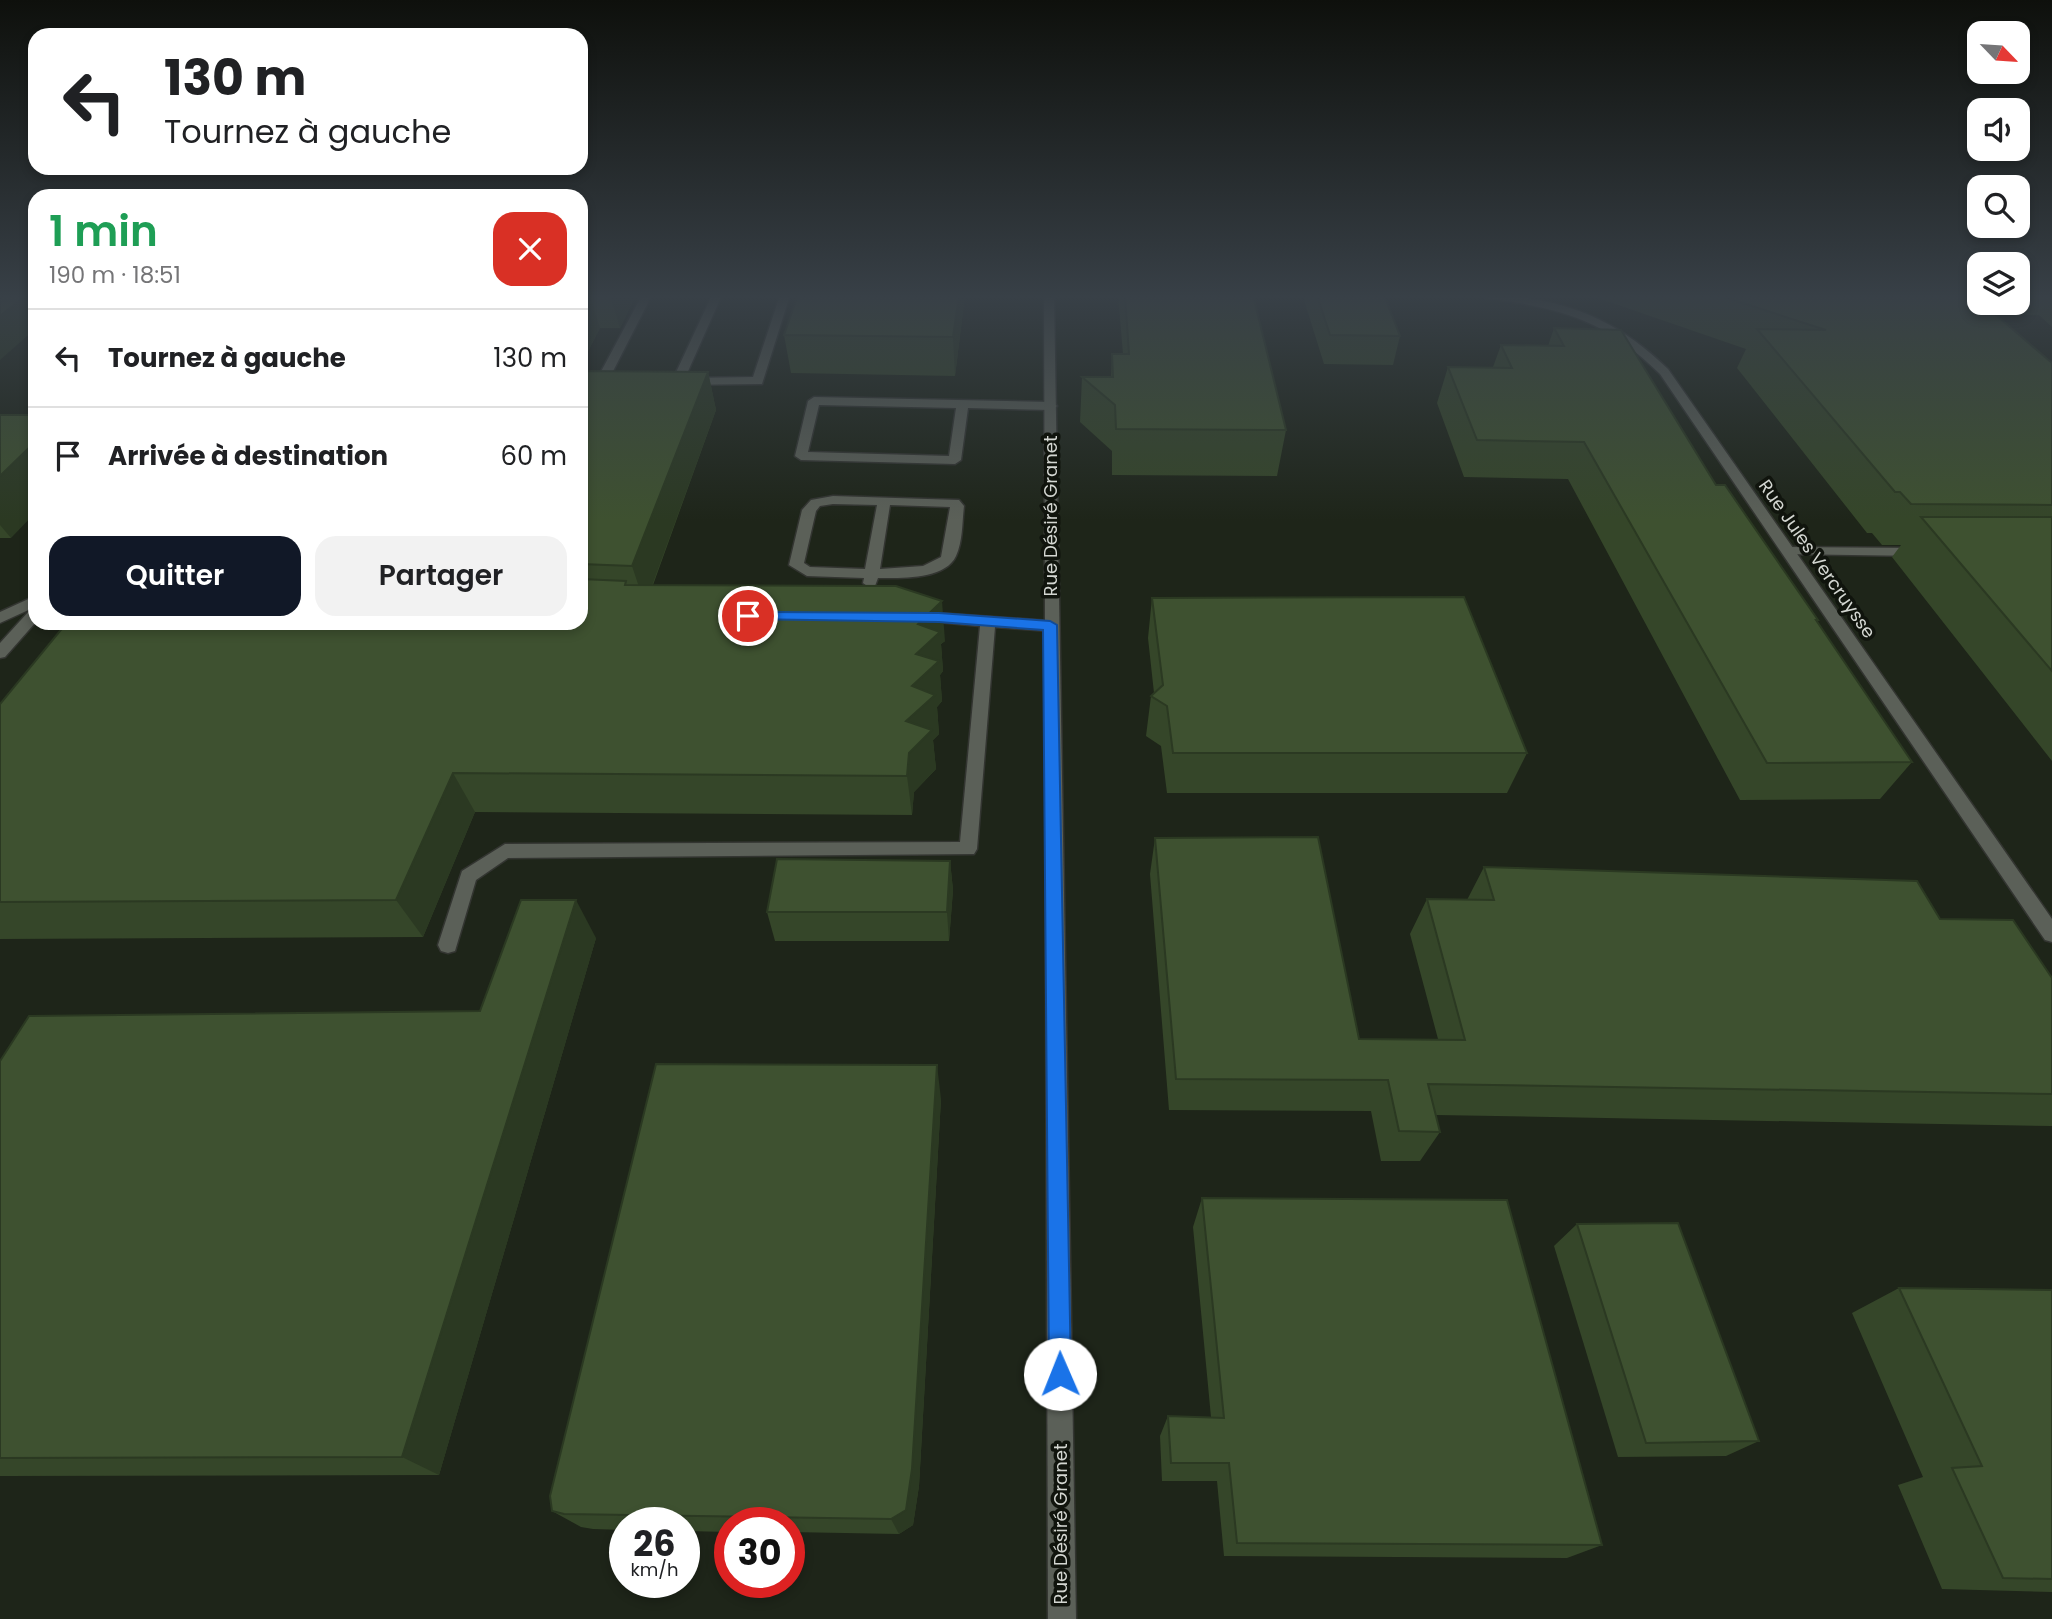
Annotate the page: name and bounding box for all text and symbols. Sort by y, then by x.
north arrow [1967,21,2030,84]
map controls [1967,21,2030,315]
text: 130 m [164,44,306,112]
icon: left [49,56,140,147]
button: sound [1967,98,2030,161]
text: Tournez à gauche [164,109,451,154]
button: search [1967,175,2030,238]
text: 1 min [49,202,158,261]
button: close [493,212,567,286]
button: layers [1967,252,2030,315]
text: 190 m · 18:51 [49,259,181,291]
icon: left [49,339,87,377]
text: Tournez à gauche [108,340,346,376]
text: 130 m [493,340,567,376]
street label: Rue Désiré Granet [1038,436,1063,596]
icon: arrive [49,437,87,475]
text: Arrivée à destination [108,438,388,474]
text: 60 m [500,438,567,474]
street label: Rue Jules Vercruysse [1753,474,1882,643]
button: Quitter [49,536,301,616]
button: Partager [315,536,567,616]
pin [718,586,778,646]
icon: arrive [729,597,767,635]
position arrow [1023,1337,1097,1411]
street label: Rue Désiré Granet [1048,1444,1073,1604]
speed limit sign: 30 [714,1507,805,1598]
text: 26 [633,1519,676,1568]
text: km/h [631,1557,678,1582]

